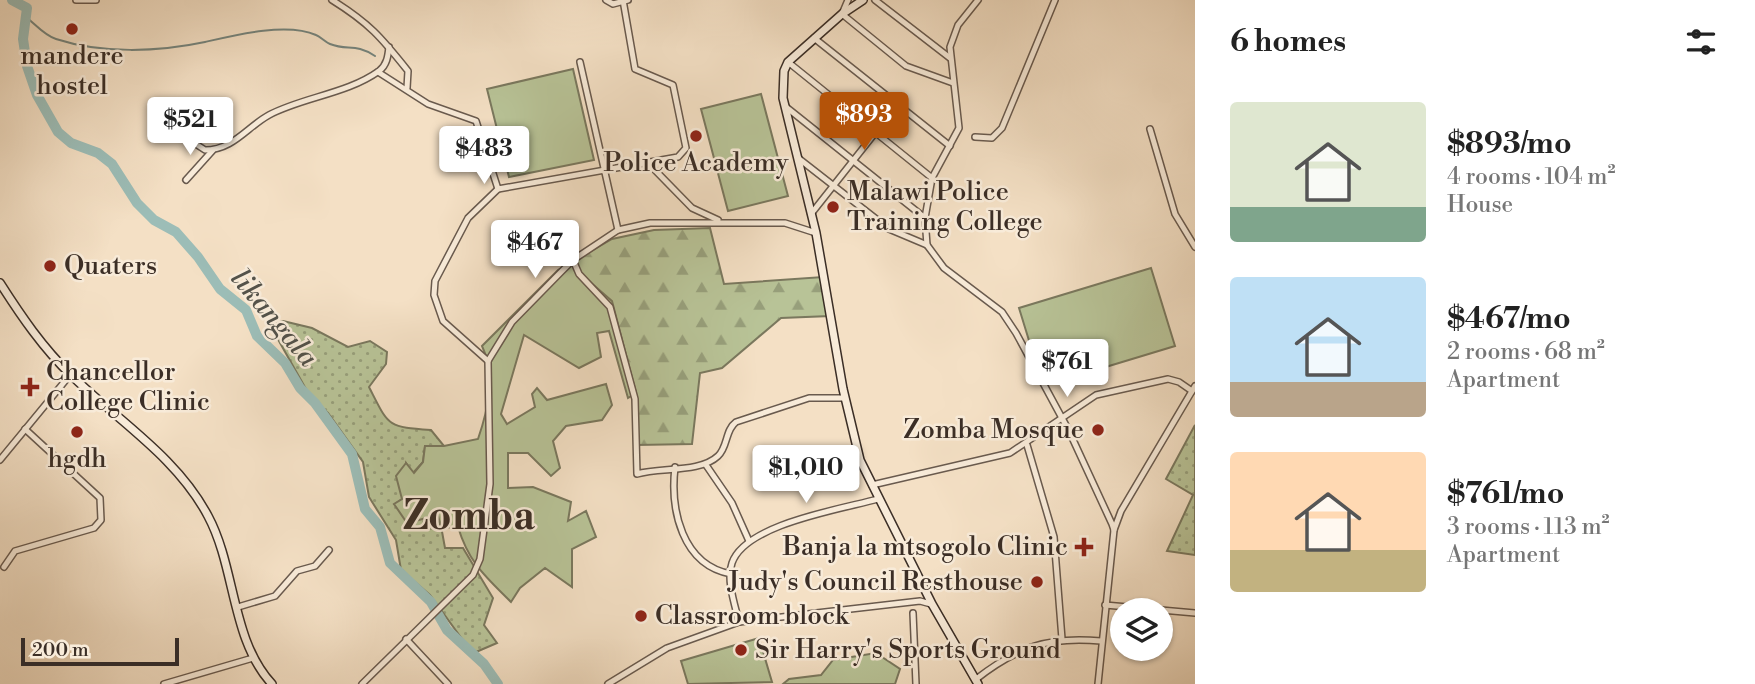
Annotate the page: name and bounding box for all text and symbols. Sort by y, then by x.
marker: mandere hostel [64,21,80,37]
text: 6 homes [1230,23,1346,61]
icon: filters [1682,23,1720,61]
place label: mandere hostel [20,40,124,102]
pin: $893 [823,92,905,152]
pin: $521 [149,97,231,157]
text: $893 [836,101,892,129]
text: $521 [163,106,217,134]
text: $893/mo [1447,125,1572,163]
pin: $483 [443,127,525,186]
marker: Police Academy [688,128,704,144]
icon: home [1286,130,1370,214]
text: $483 [455,135,513,163]
place label: Police Academy [603,147,789,179]
text: 4 rooms · 104 m² [1447,163,1616,191]
place label: Malawi Police Training College [847,176,1043,238]
text: House [1447,191,1513,219]
marker: Malawi Police Training College [825,199,841,215]
pin: $467 [494,220,576,280]
text: $467 [507,229,563,257]
place label: Quaters [64,250,157,282]
marker: Quaters [42,258,58,274]
water label: likangala [223,262,325,375]
text: $467/mo [1447,300,1571,338]
icon: home [1286,305,1370,389]
text: 2 rooms · 68 m² [1447,338,1605,366]
pin: $761 [1026,340,1108,399]
text: $761 [1041,348,1093,376]
place label: Chancellor College Clinic [46,356,210,418]
text: Apartment [1447,366,1560,394]
marker: Chancellor College Clinic [20,377,40,397]
place label: Zomba Mosque [903,414,1084,446]
marker: Zomba Mosque [1090,422,1106,438]
marker: hgdh [69,424,85,440]
place label: hgdh [47,443,107,475]
pin: $1,010 [749,446,863,505]
text: $1,010 [768,454,844,482]
text: $761/mo [1447,475,1564,513]
icon: home [1286,480,1370,564]
district label: Zomba [403,492,535,542]
text: 3 rooms · 113 m² [1447,513,1610,541]
place label: Banja la mtsogolo Clinic [782,531,1068,563]
marker: Banja la mtsogolo Clinic [1074,537,1094,557]
text: Apartment [1447,541,1560,569]
place label: Judy's Council Resthouse [727,566,1023,598]
marker: Judy's Council Resthouse [1029,574,1045,590]
map controls [1110,598,1173,661]
button: layers [1110,598,1173,661]
place label: Classroom block [655,600,850,632]
marker: Classroom block [633,608,649,624]
place label: Sir Harry's Sports Ground [755,634,1061,666]
scale bar [21,635,178,667]
text: 200 m [32,638,89,662]
marker: Sir Harry's Sports Ground [733,642,749,658]

